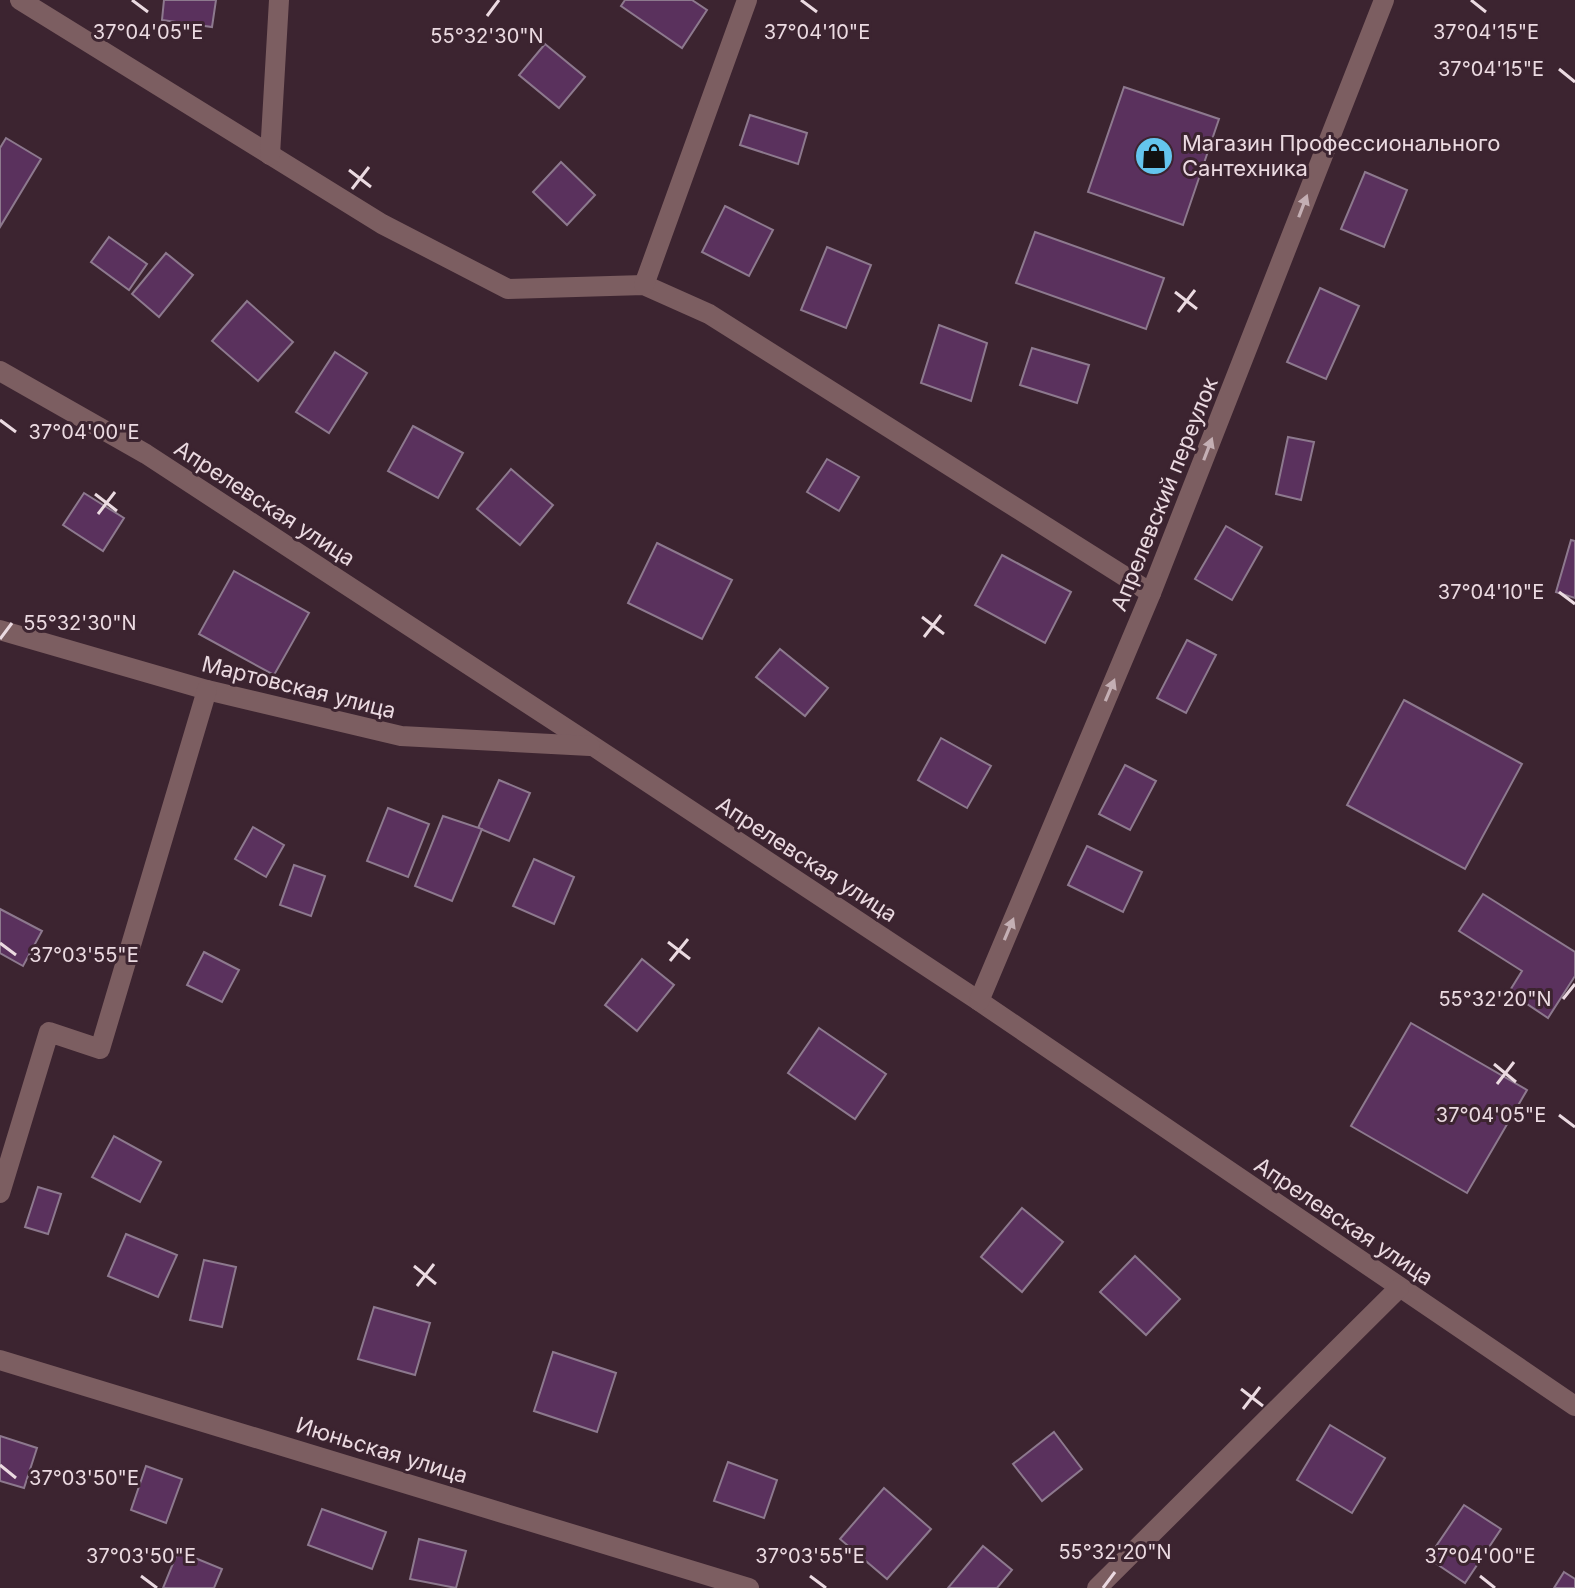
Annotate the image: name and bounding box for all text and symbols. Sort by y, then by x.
text: 37°04'05"E [93,20,203,44]
text: 37°04'10"E [764,20,870,44]
text: 37°04'15"E [1433,20,1539,44]
text: 55°32'30"N [430,24,544,48]
text: 37°04'15"E [1438,57,1544,81]
place label: Магазин Профессионального Сантехника [1182,130,1501,181]
shop icon: Магазин Профессионального Сантехника [1133,135,1175,177]
one-way arrow [1297,194,1310,218]
street label: Апрелевский переулок [1105,373,1223,615]
text: 37°04'00"E [29,420,139,444]
street label: Апрелевская улица [170,435,360,571]
one-way arrow [1202,436,1215,460]
text: 37°04'10"E [1438,580,1544,604]
text: 55°32'30"N [23,611,137,635]
street label: Мартовская улица [199,650,399,724]
one-way arrow [1104,678,1117,701]
street label: Апрелевская улица [712,791,902,927]
one-way arrow [1003,917,1016,941]
text: 37°03'55"E [29,943,139,967]
text: 55°32'20"N [1438,987,1552,1011]
text: 37°04'05"E [1436,1103,1546,1127]
street label: Апрелевская улица [1250,1151,1438,1291]
street label: Июньская улица [293,1412,471,1488]
text: 37°03'50"E [29,1466,139,1490]
text: 55°32'20"N [1058,1540,1172,1564]
text: 37°03'50"E [86,1544,196,1568]
text: 37°03'55"E [755,1544,865,1568]
text: 37°04'00"E [1425,1544,1535,1568]

